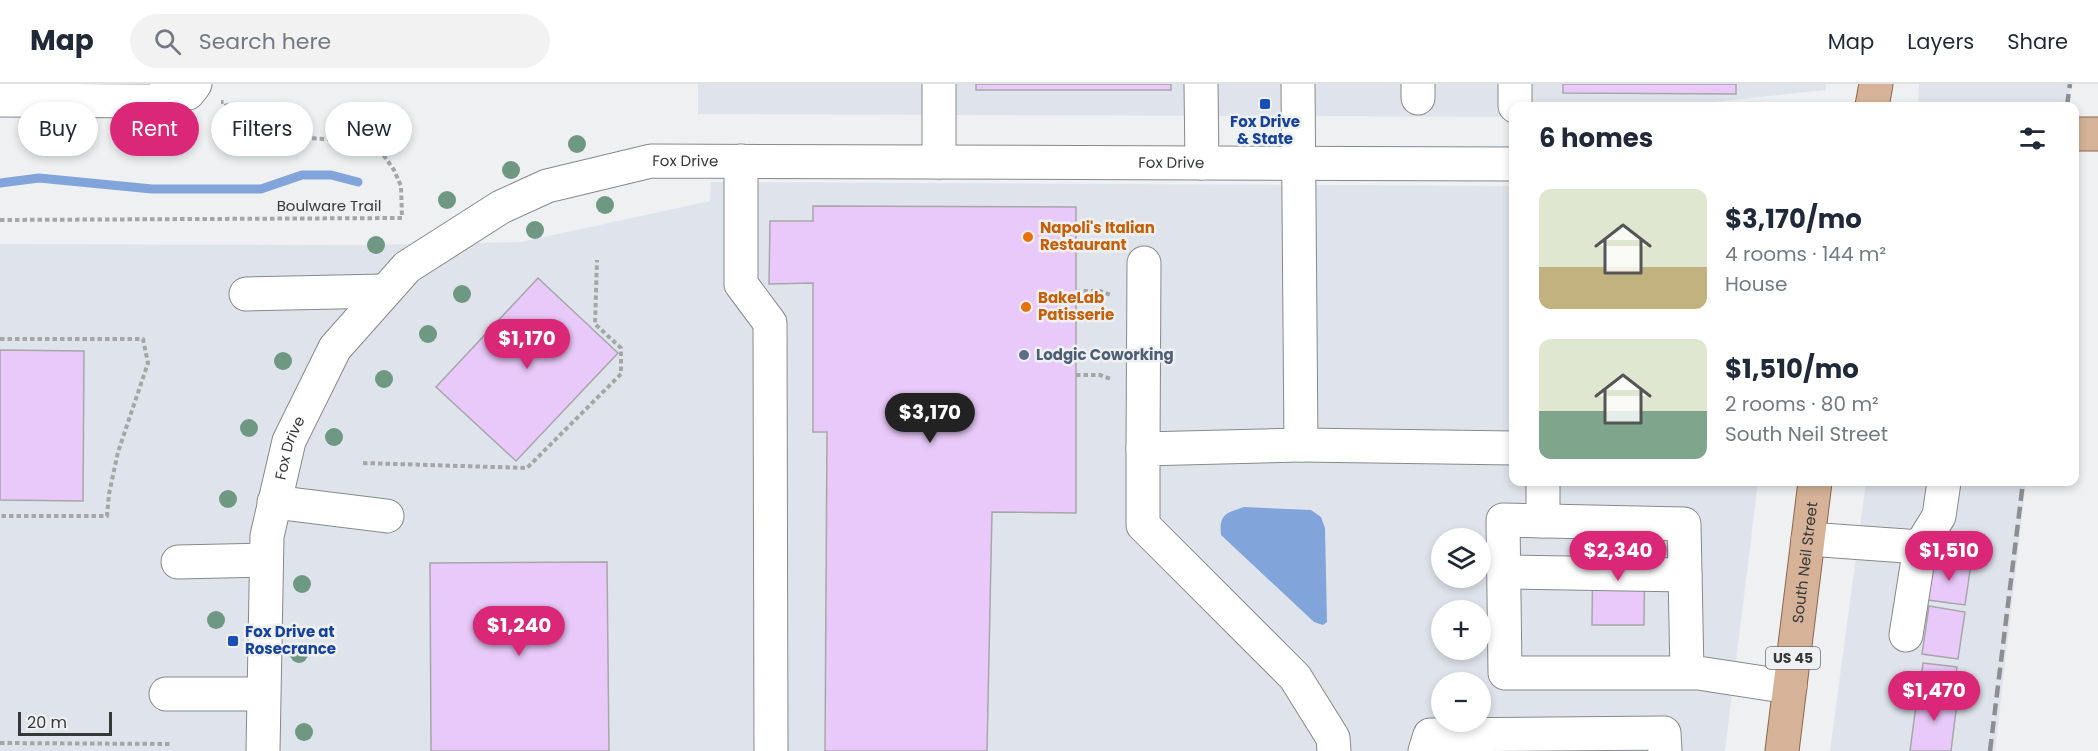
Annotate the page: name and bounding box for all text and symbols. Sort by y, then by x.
search box [130,14,550,68]
text: Map [30,21,94,60]
icon: search [151,25,184,58]
text: Search here [199,26,331,57]
text: Map [1828,27,1874,56]
text: Layers [1907,27,1974,56]
text: Share [2007,27,2068,56]
marker: Fox Drive & State [1258,97,1272,111]
chip: Buy [18,102,98,156]
chip: Rent [110,102,199,156]
chip: Filters [211,102,313,156]
chip: New [325,102,412,156]
place label: Fox Drive & State [1230,111,1300,149]
text: 6 homes [1539,120,1653,156]
icon: filters [2016,122,2049,155]
street label: Fox Drive [652,150,718,171]
street label: Fox Drive [1138,152,1204,173]
street label: Boulware Trail [277,195,381,216]
text: $3,170/mo [1725,201,1862,237]
icon: home [1587,213,1659,285]
place label: Napoli's Italian Restaurant [1040,217,1155,255]
marker: Napoli's Italian Restaurant [1021,230,1035,244]
text: 4 rooms · 144 m² [1725,240,1886,268]
text: House [1725,270,1787,298]
place label: BakeLab Patisserie [1038,287,1114,325]
marker: BakeLab Patisserie [1019,300,1033,314]
pin: $1,170 [478,319,576,370]
text: $1,170 [498,324,556,352]
place label: Lodgic Coworking [1036,344,1174,365]
marker: Lodgic Coworking [1017,348,1031,362]
text: $1,510/mo [1725,351,1859,387]
icon: home [1587,363,1659,435]
text: 2 rooms · 80 m² [1725,390,1879,418]
pin: $3,170 [881,393,979,444]
text: $3,170 [899,398,961,426]
street label: Fox Drive [269,412,310,482]
text: South Neil Street [1725,420,1888,448]
street label: South Neil Street [1787,500,1823,624]
map controls [1431,528,1491,732]
button: layers [1431,528,1491,588]
pin: $2,340 [1569,531,1667,582]
pin: $1,510 [1900,531,1998,582]
text: $2,340 [1584,536,1653,564]
text: $1,510 [1919,536,1979,564]
button: + [1431,600,1491,660]
pin: $1,240 [470,606,568,657]
text: $1,240 [487,611,551,639]
place label: Fox Drive at Rosecrance [245,621,336,659]
marker: Fox Drive at Rosecrance [226,634,240,648]
road number: US 45 [1766,647,1820,669]
pin: $1,470 [1885,671,1983,722]
button: − [1431,672,1491,732]
text: $1,470 [1902,676,1966,704]
scale bar [18,709,112,736]
text: 20 m [27,711,67,734]

